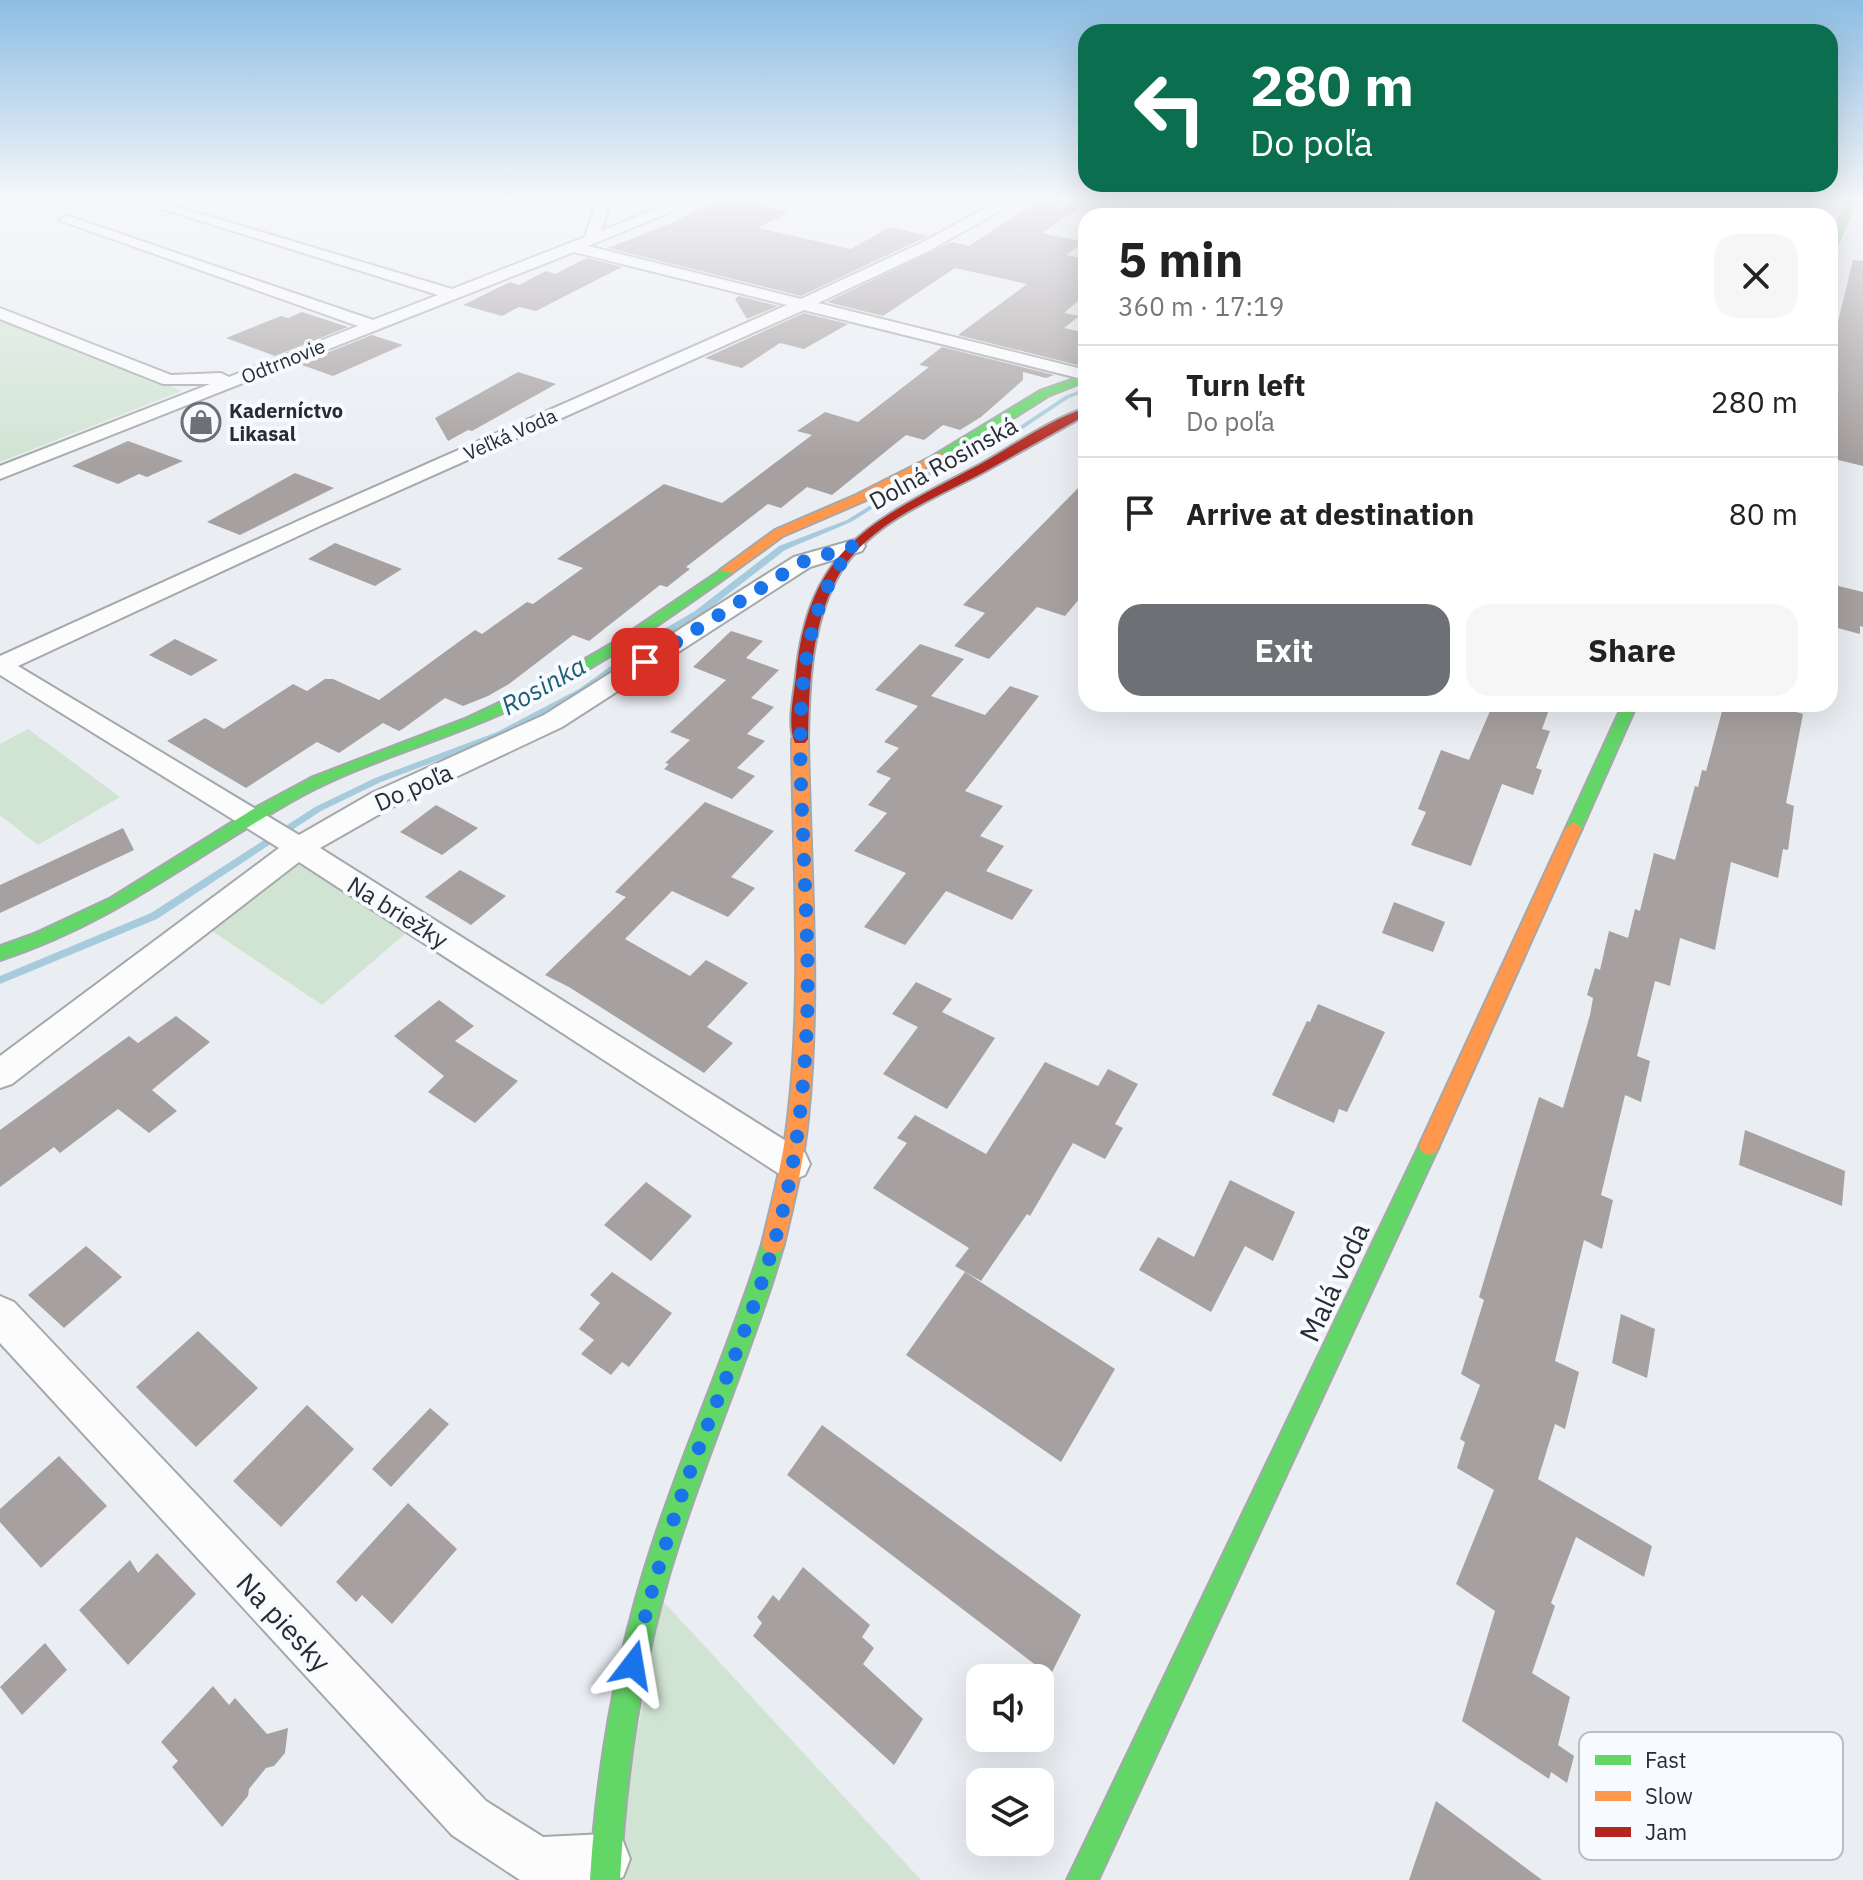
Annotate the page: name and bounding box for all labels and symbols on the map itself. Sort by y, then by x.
street label: Odtrnovie [237,332,329,390]
place label: Kaderníctvo Likasal [229,397,343,447]
shop icon: Kaderníctvo Likasal [180,401,222,443]
street label: Veľká Voda [459,401,561,467]
street label: Dolná Rosinská [863,409,1023,517]
pin [611,628,679,696]
water label: Rosinka [495,648,591,722]
street label: Do poľa [369,756,457,818]
street label: Na briežky [342,868,454,956]
street label: Malá voda [1290,1216,1378,1348]
street label: Na piesky [229,1565,339,1679]
position arrow [591,1623,675,1707]
legend [1579,1732,1843,1860]
text: Fast [1645,1745,1686,1774]
text: Slow [1645,1781,1693,1810]
text: Jam [1645,1817,1687,1846]

